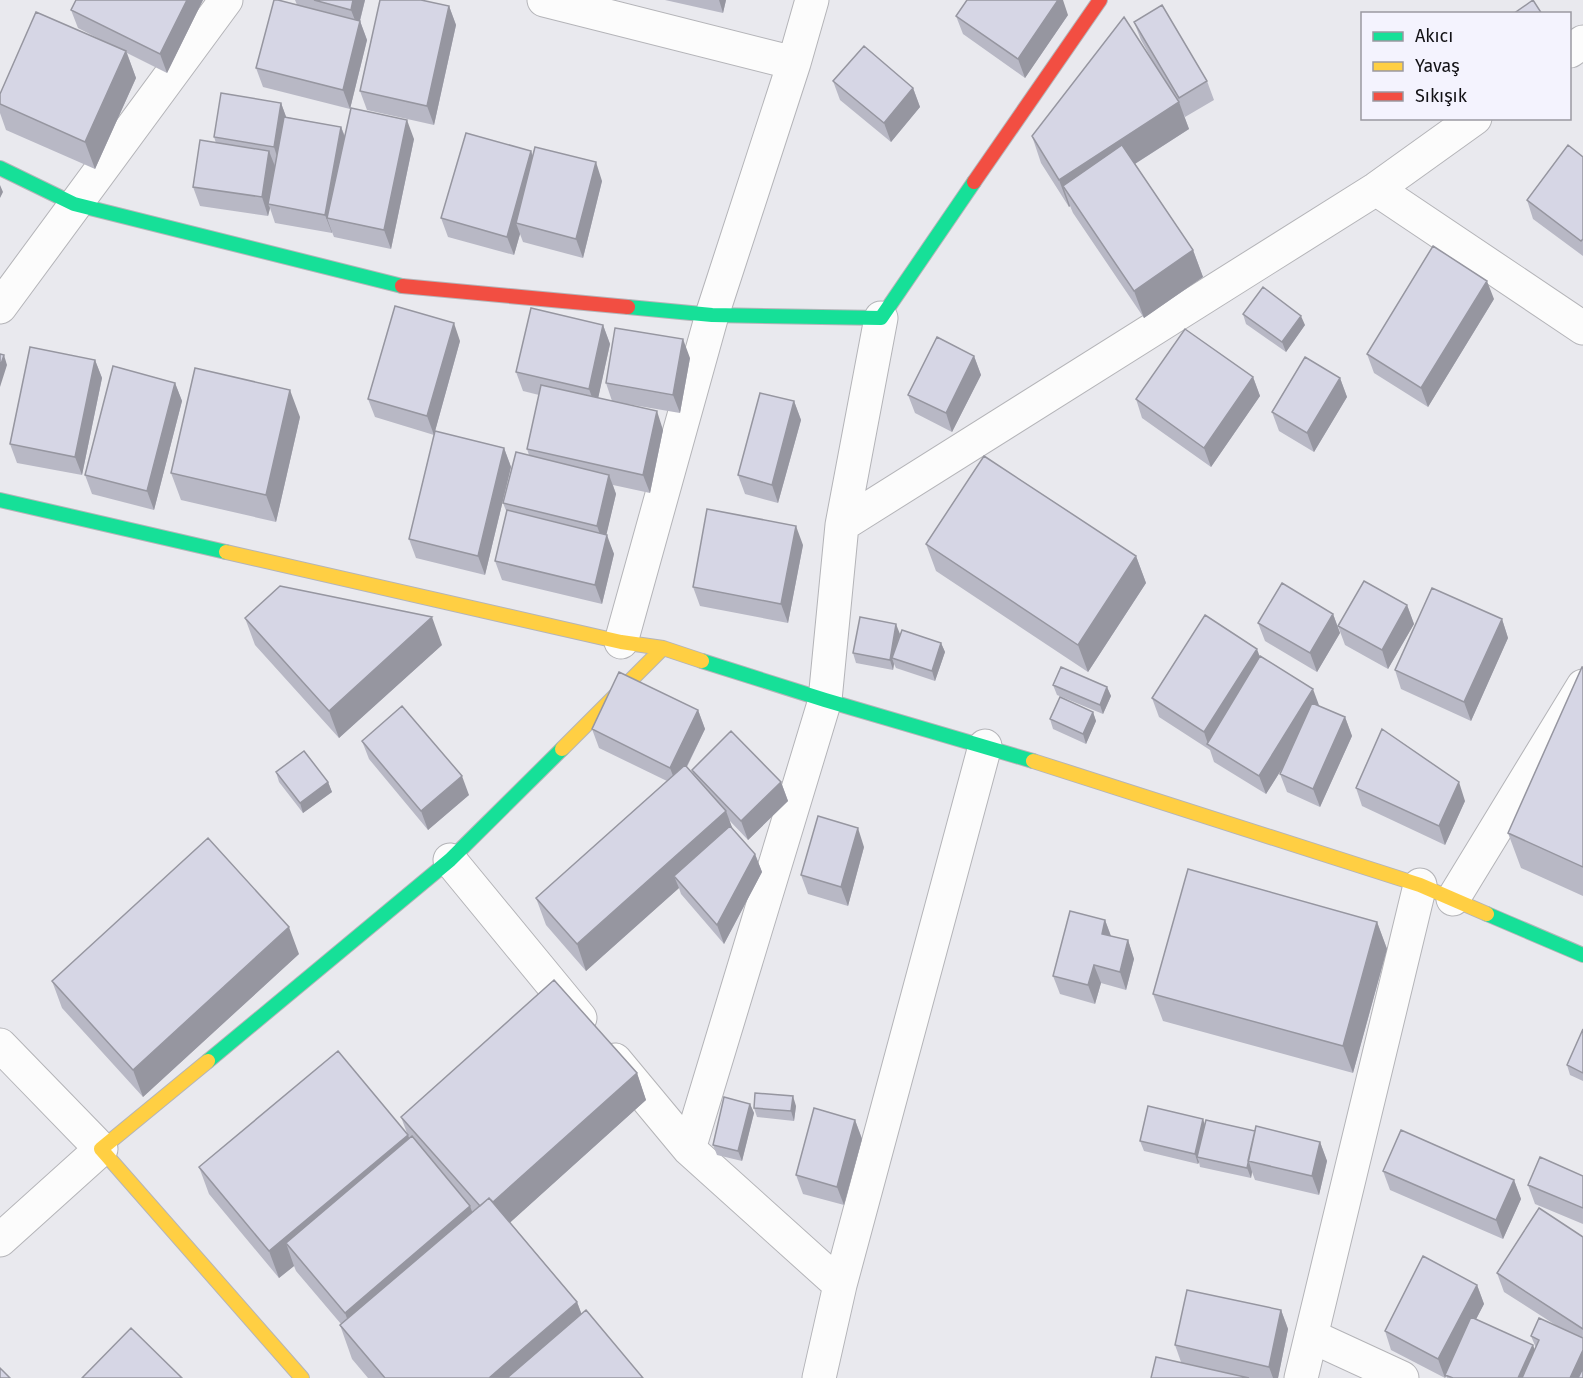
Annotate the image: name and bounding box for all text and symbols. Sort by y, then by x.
legend [1361,12,1571,120]
text: Akıcı [1415,25,1453,47]
text: Yavaş [1415,55,1460,77]
text: Sıkışık [1415,85,1468,107]

